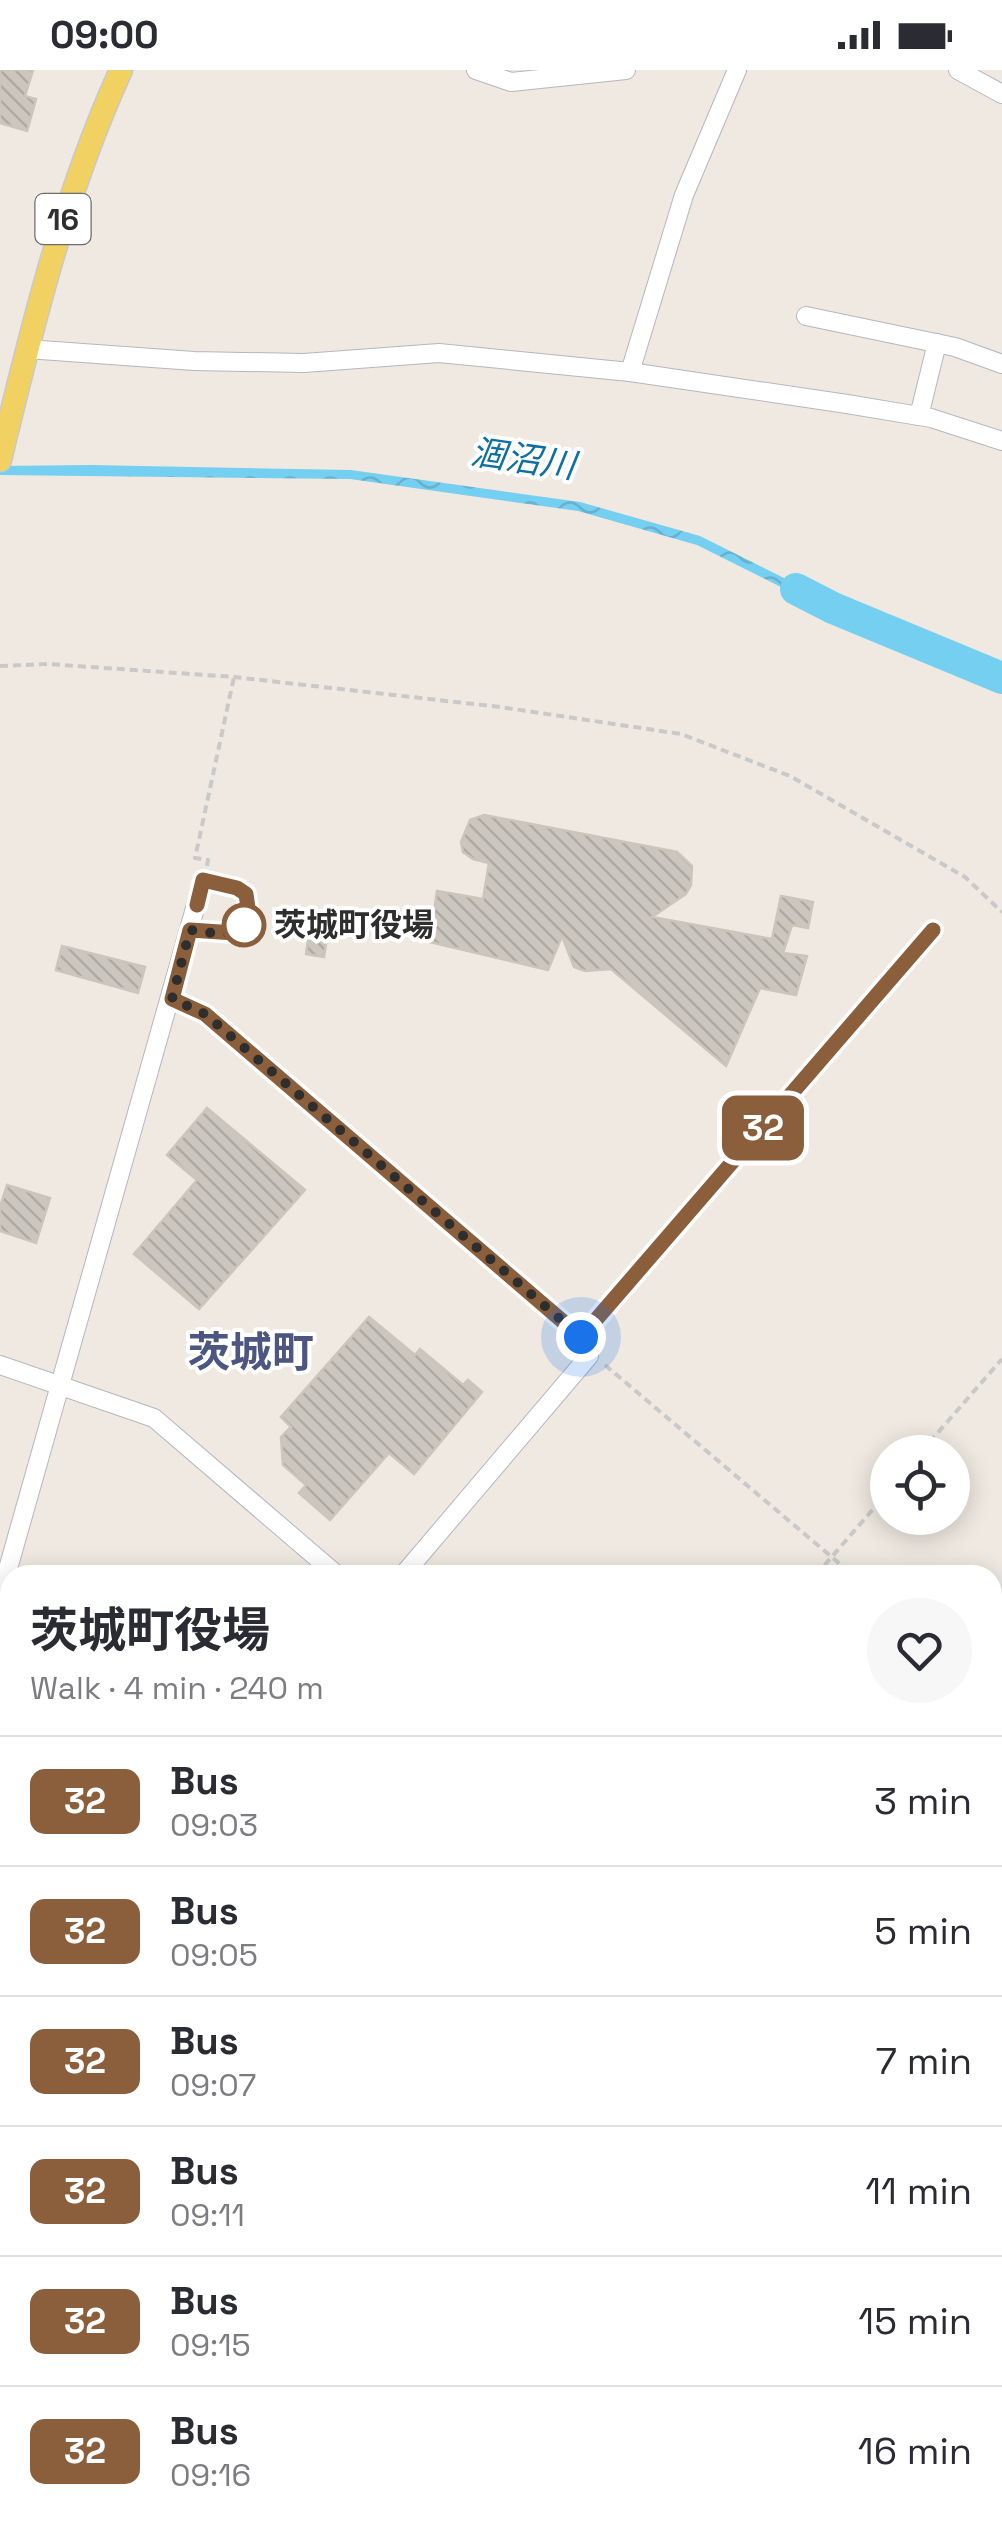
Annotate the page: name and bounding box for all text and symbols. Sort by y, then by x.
text: 09:00 [50,11,159,59]
road number: 16 [36,194,90,244]
water label: 涸沼川 [468,430,582,489]
marker: 茨城町役場 [223,904,265,946]
place label: 茨城町役場 [274,905,434,945]
line badge: 32 [718,1096,808,1160]
text: 32 [742,1106,784,1150]
your location [556,1312,606,1362]
district label: 茨城町 [188,1326,314,1379]
map controls [870,1435,970,1535]
button: locate [870,1435,970,1535]
button: heart [867,1598,972,1703]
text: 茨城町役場 [30,1600,270,1661]
text: Walk · 4 min · 240 m [30,1668,324,1708]
text: Bus [170,1757,239,1805]
text: 3 min [874,1777,972,1825]
text: 32 [64,1779,106,1823]
text: 09:03 [170,1805,258,1845]
text: Bus [170,1887,239,1935]
text: 5 min [874,1907,972,1955]
text: 32 [64,1909,106,1953]
text: 09:05 [170,1935,258,1975]
text: Bus [170,2017,239,2065]
text: 7 min [876,2037,972,2085]
text: 32 [64,2039,106,2083]
text: 09:07 [170,2065,256,2105]
text: Bus [170,2147,239,2195]
text: 11 min [865,2167,972,2215]
text: 32 [64,2169,106,2213]
text: 09:11 [170,2195,245,2235]
text: Bus [170,2277,239,2325]
text: 15 min [858,2297,972,2345]
text: 32 [64,2299,106,2343]
text: 09:15 [170,2325,251,2365]
text: Bus [170,2407,239,2455]
text: 16 min [858,2427,972,2475]
text: 32 [64,2429,106,2473]
text: 09:16 [170,2455,251,2495]

